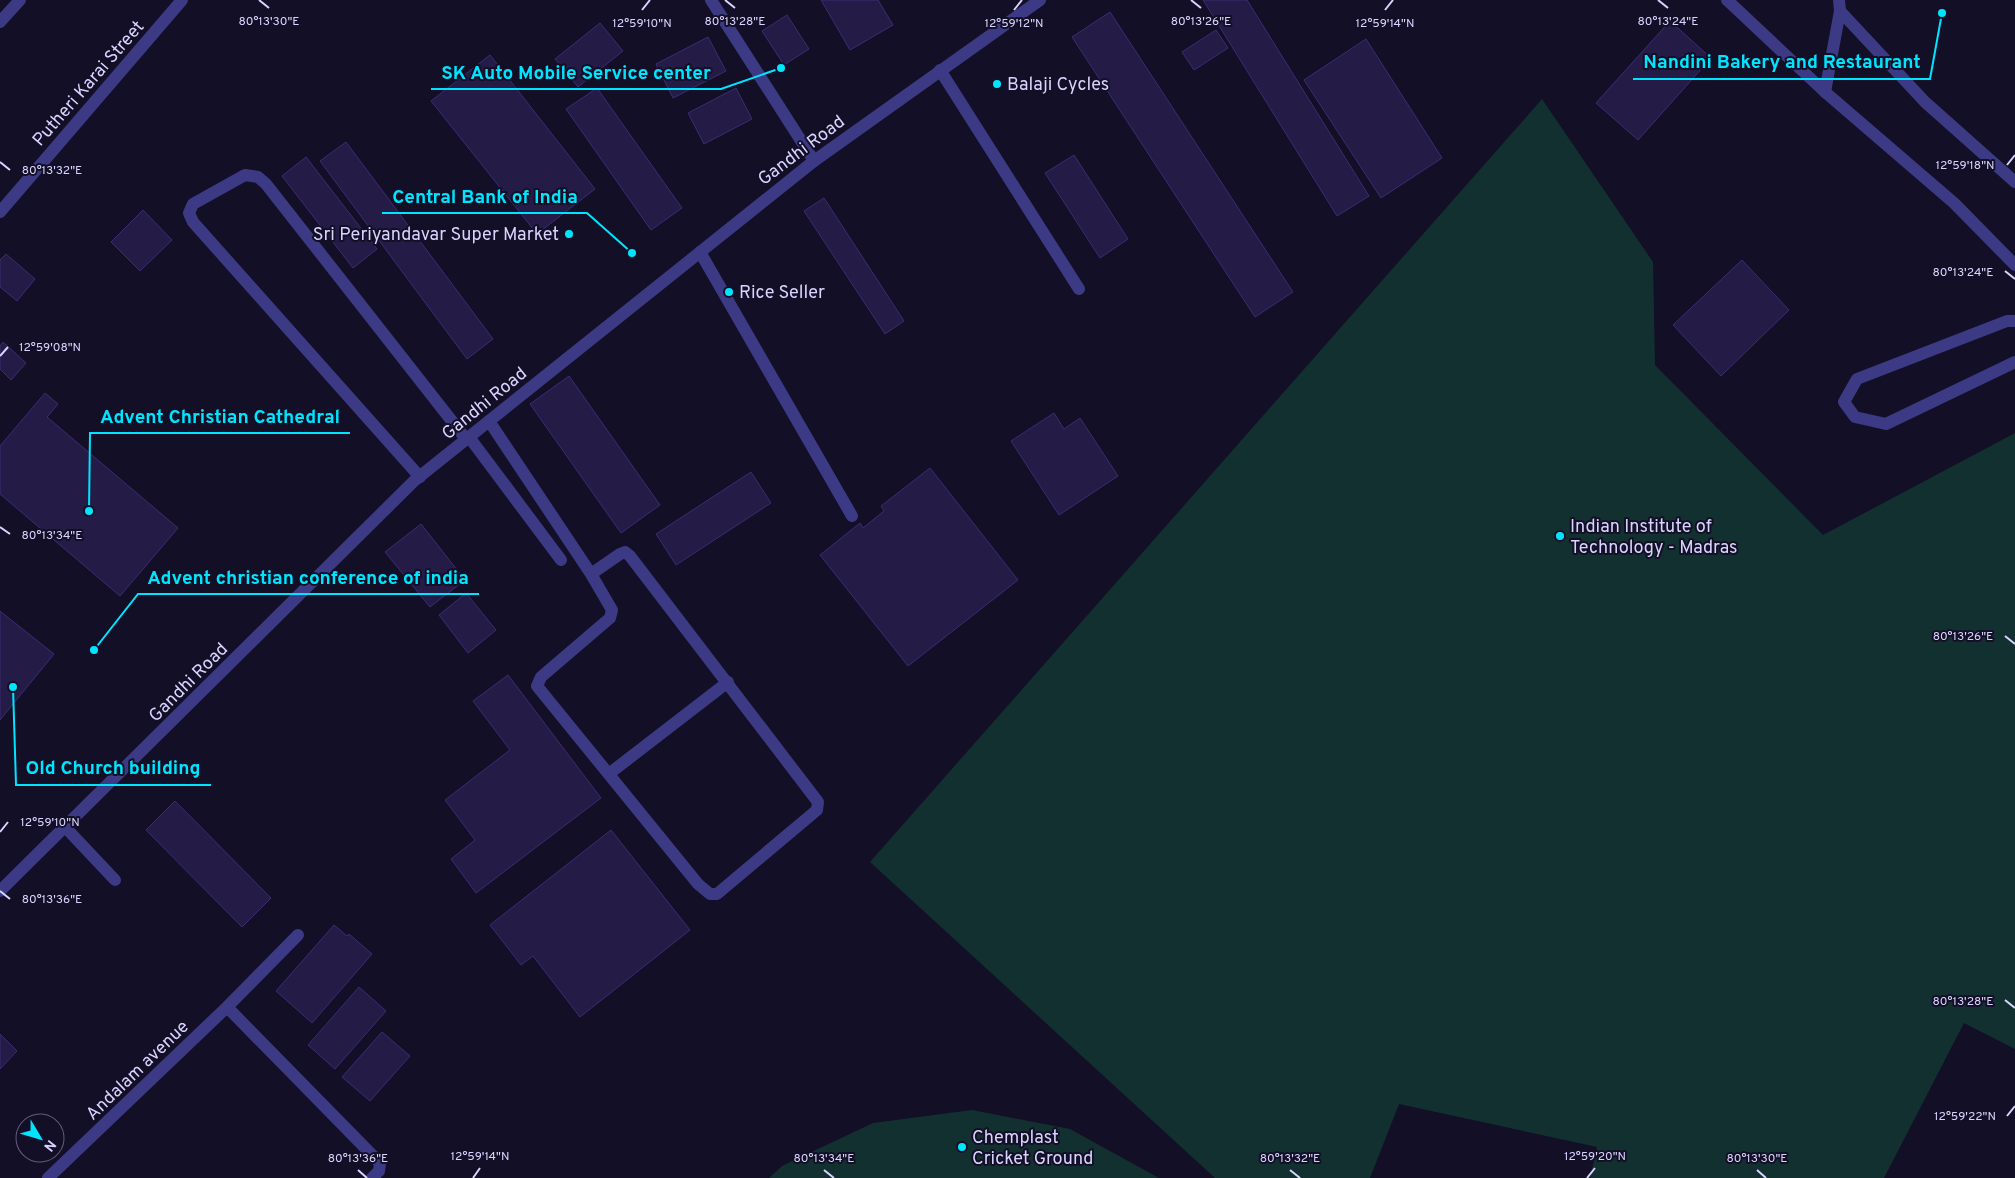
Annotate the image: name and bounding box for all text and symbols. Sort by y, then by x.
text: 80°13'30"E [239,14,299,30]
text: 80°13'28"E [705,14,765,30]
text: 80°13'26"E [1171,14,1231,30]
text: 80°13'24"E [1638,14,1698,30]
street label: Putheri Karai Street [28,16,150,152]
text: 12°59'10"N [612,16,672,32]
text: 12°59'12"N [985,16,1043,32]
text: 12°59'14"N [1356,16,1414,32]
callout: Nandini Bakery and Restaurant [1633,45,1930,79]
text: Nandini Bakery and Restaurant [1643,51,1921,75]
callout: SK Auto Mobile Service center [431,55,721,89]
text: SK Auto Mobile Service center [441,62,711,86]
place label: Balaji Cycles [1007,74,1109,97]
marker: Balaji Cycles [991,78,1003,90]
street label: Gandhi Road [754,111,850,191]
text: 12°59'18"N [1936,158,1994,174]
text: 80°13'32"E [22,163,82,179]
callout: Central Bank of India [382,179,587,213]
text: Central Bank of India [392,186,578,210]
place label: Sri Periyandavar Super Market [313,224,559,247]
marker: Sri Periyandavar Super Market [563,228,575,240]
text: 80°13'24"E [1933,265,1993,281]
place label: Rice Seller [739,282,825,305]
marker: Rice Seller [723,286,735,298]
text: 12°59'08"N [19,340,81,356]
street label: Gandhi Road [438,363,532,446]
callout: Advent Christian Cathedral [90,399,350,433]
text: Advent Christian Cathedral [100,406,340,430]
place label: Indian Institute of Technology - Madras [1570,516,1738,560]
text: 80°13'34"E [22,528,82,544]
marker: Indian Institute of Technology - Madras [1554,530,1566,542]
callout: Advent christian conference of india [138,560,479,594]
text: Advent christian conference of india [147,567,469,591]
text: 80°13'26"E [1933,629,1993,645]
street label: Gandhi Road [144,638,234,728]
callout: Old Church building [16,751,211,785]
text: Old Church building [25,757,201,781]
text: 12°59'10"N [20,815,80,831]
text: 80°13'36"E [22,892,82,908]
text: 80°13'28"E [1933,994,1993,1010]
street label: Andalam avenue [82,1016,194,1126]
text: 12°59'22"N [1934,1109,1996,1125]
north arrow [15,1113,65,1163]
place label: Chemplast Cricket Ground [972,1127,1093,1171]
text: N [39,1136,59,1154]
marker: Chemplast Cricket Ground [956,1141,968,1153]
text: 12°59'14"N [451,1149,509,1165]
text: 12°59'20"N [1564,1149,1626,1165]
text: 80°13'36"E [328,1151,388,1167]
text: 80°13'34"E [794,1151,854,1167]
text: 80°13'32"E [1260,1151,1320,1167]
text: 80°13'30"E [1727,1151,1787,1167]

